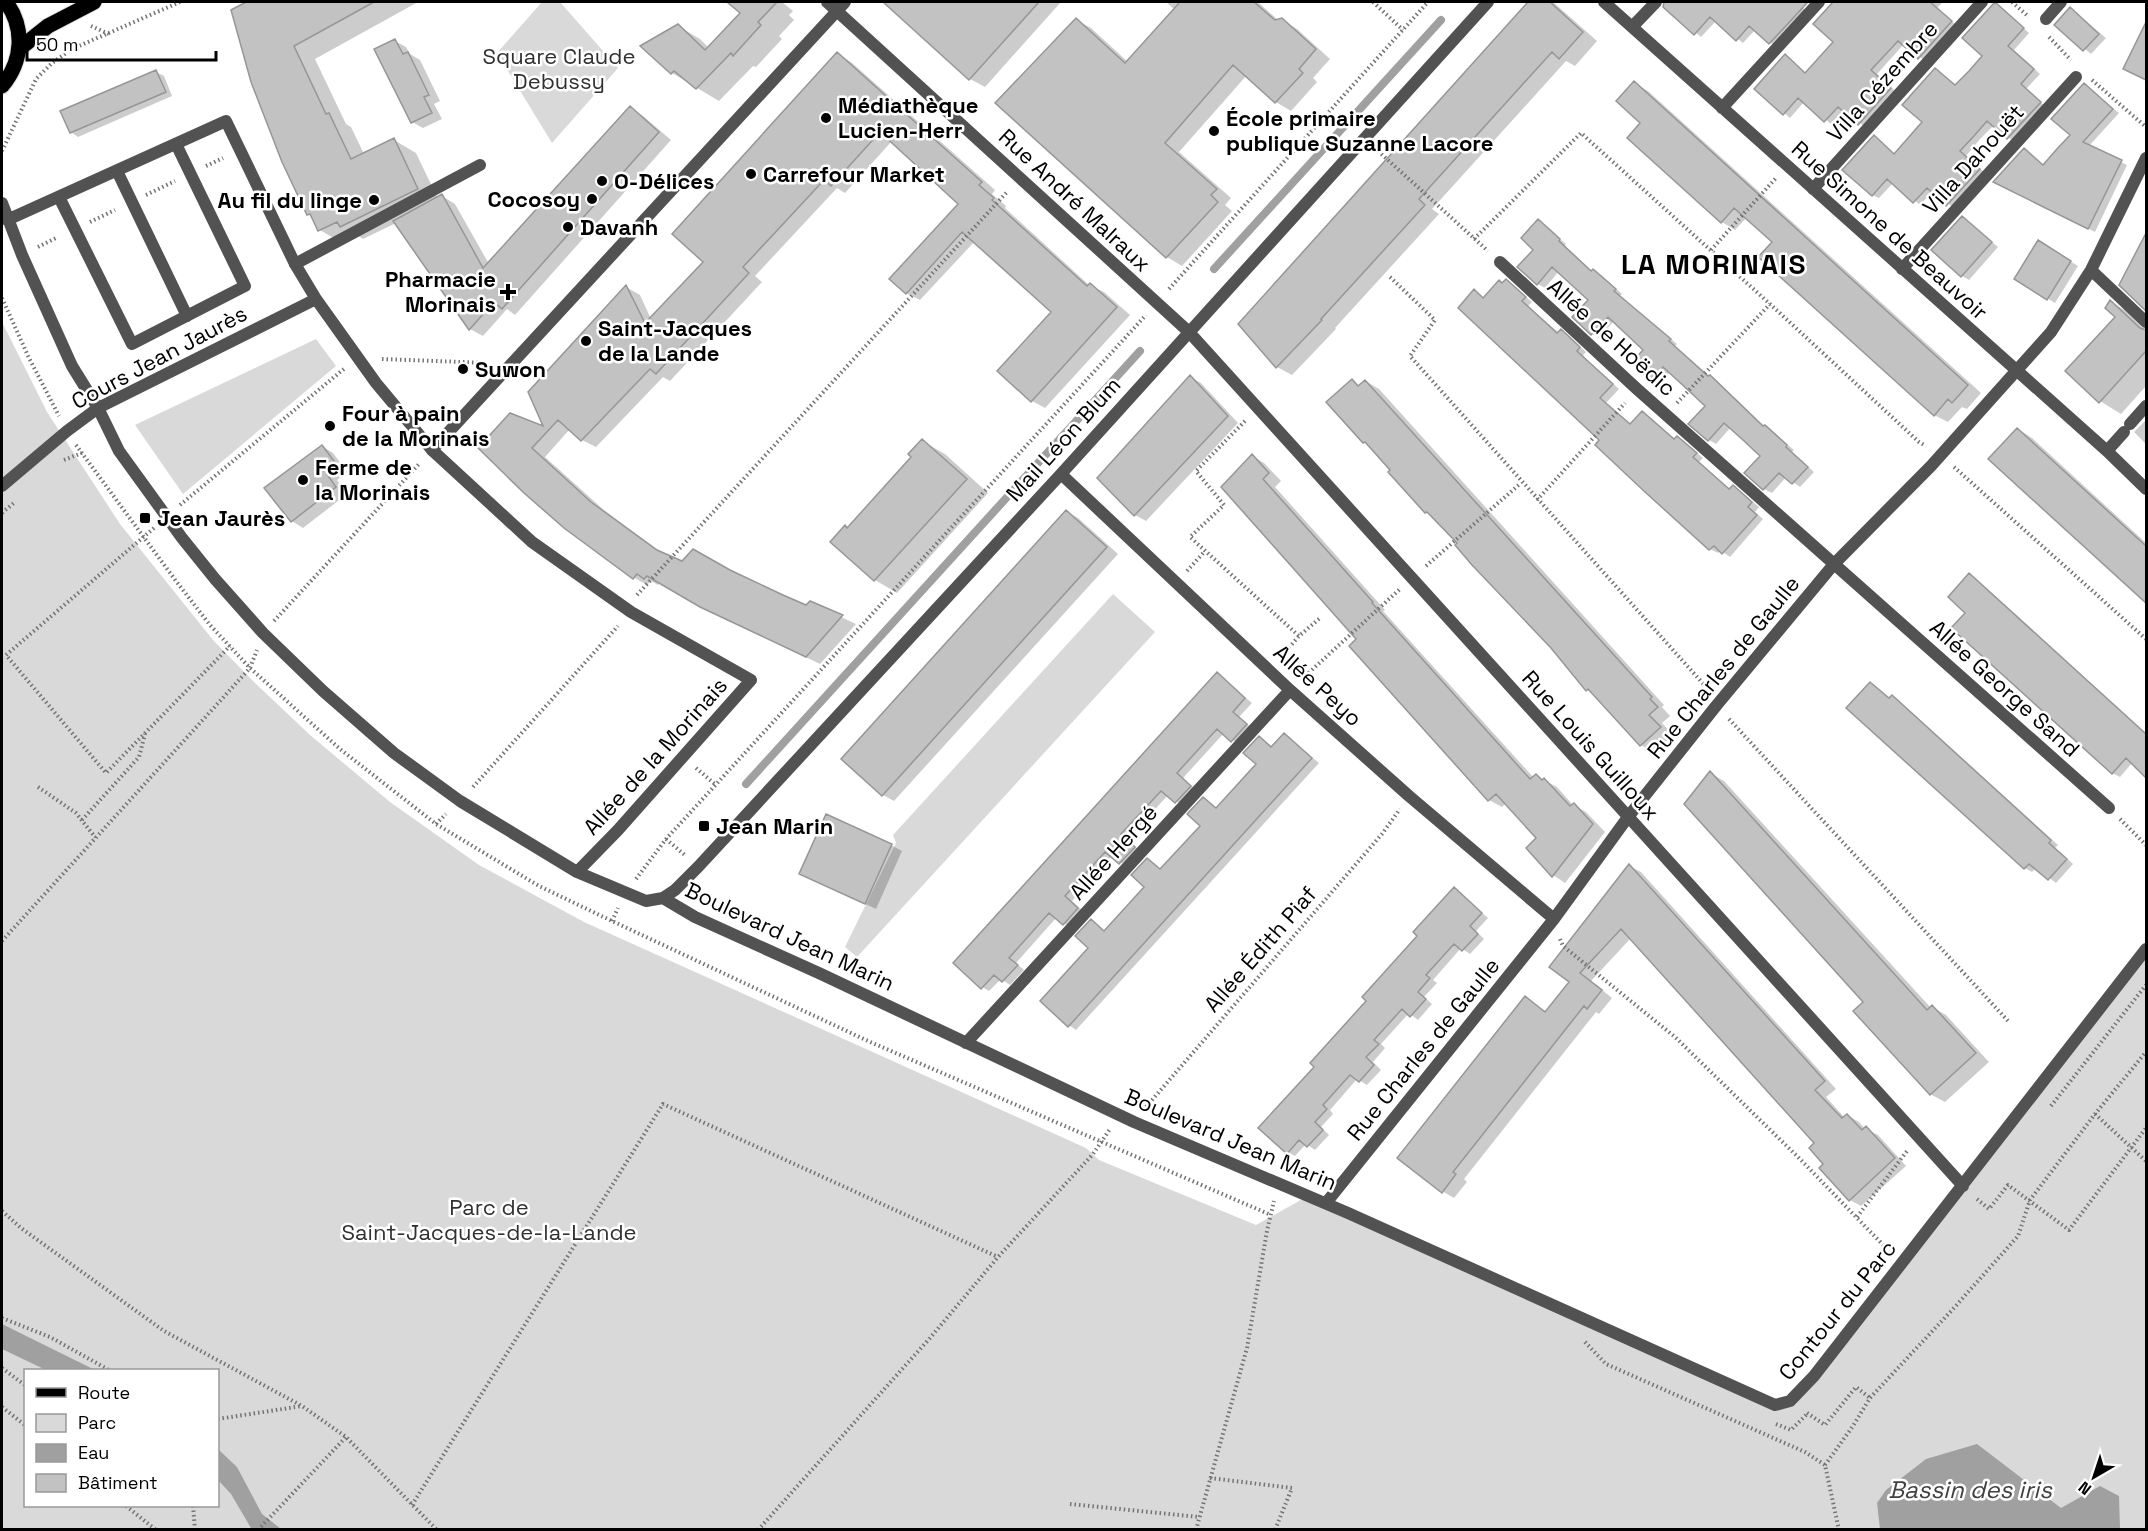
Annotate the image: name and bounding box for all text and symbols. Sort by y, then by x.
street label: Villa Cézembre [1820,15,1944,147]
scale bar [27,24,216,62]
text: 50 m [36,33,78,56]
park label: Square Claude Debussy [483,42,635,95]
place label: Médiathèque Lucien-Herr [838,91,978,144]
street label: Villa Dahouët [1916,98,2030,220]
place label: École primaire publique Suzanne Lacore [1226,104,1493,157]
marker: Médiathèque Lucien-Herr [819,111,833,125]
street label: Rue André Malraux [993,122,1157,278]
marker: École primaire publique Suzanne Lacore [1207,124,1221,138]
street label: Rue Simone de Beauvoir [1786,134,1994,326]
place label: Carrefour Market [763,160,945,188]
place label: O-Délices [614,167,715,195]
marker: Carrefour Market [744,167,758,181]
marker: O-Délices [595,174,609,188]
place label: Cocosoy [487,185,580,213]
place label: Au fil du linge [217,186,362,214]
marker: Cocosoy [585,192,599,206]
marker: Au fil du linge [367,193,381,207]
place label: Davanh [580,213,658,241]
marker: Davanh [561,220,575,234]
district label: LA MORINAIS [1621,246,1807,282]
place label: Pharmacie Morinais [385,265,496,318]
street label: Allée de Hoëdic [1542,272,1682,402]
marker: Pharmacie Morinais [501,285,515,299]
street label: Cours Jean Jaurès [66,299,252,415]
place label: Saint-Jacques de la Lande [598,314,752,367]
marker: Saint-Jacques de la Lande [579,334,593,348]
place label: Suwon [475,355,546,383]
marker: Suwon [456,362,470,376]
street label: Mail Léon Blum [1000,371,1126,507]
place label: Four à pain de la Morinais [342,399,490,452]
marker: Four à pain de la Morinais [323,419,337,433]
place label: Ferme de la Morinais [315,453,430,506]
marker: Ferme de la Morinais [296,473,310,487]
place label: Jean Jaurès [157,504,285,532]
marker: Jean Jaurès [138,511,152,525]
street label: Rue Charles de Gaulle [1641,570,1805,764]
street label: Allée George Sand [1924,613,2086,763]
street label: Allée Peyo [1268,638,1368,732]
street label: Rue Louis Guilloux [1516,664,1666,826]
street label: Allée de la Morinais [577,671,733,841]
street label: Allée Hergé [1063,798,1163,906]
place label: Jean Marin [716,812,833,840]
marker: Jean Marin [697,819,711,833]
street label: Boulevard Jean Marin [681,875,899,997]
street label: Allée Édith Piaf [1198,880,1323,1018]
street label: Rue Charles de Gaulle [1341,952,1505,1146]
street label: Boulevard Jean Marin [1121,1082,1341,1196]
park label: Parc de Saint-Jacques-de-la-Lande [341,1193,637,1246]
street label: Contour du Parc [1772,1235,1902,1385]
legend [24,1369,219,1507]
text: Route [78,1381,130,1404]
text: Parc [78,1411,116,1434]
text: Eau [78,1441,109,1464]
north arrow [2064,1447,2124,1507]
text: Bâtiment [78,1471,158,1494]
water label: Bassin des iris [1888,1474,2053,1505]
text: N [2074,1477,2096,1500]

